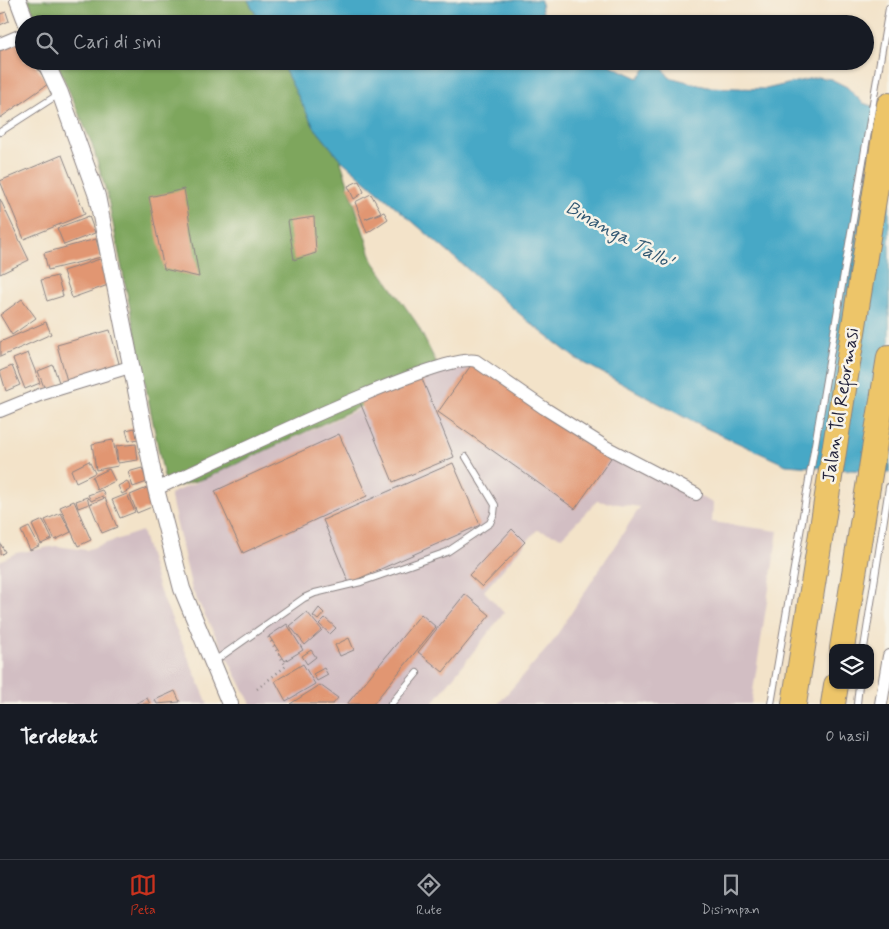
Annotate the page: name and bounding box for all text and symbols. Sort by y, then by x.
search box [15,15,874,70]
icon: search [33,29,61,57]
text: Cari di sini [73,30,161,55]
water label: Binanga Tallo' [561,195,679,276]
street label: Jalan Tol Reformasi [817,326,867,484]
map controls [829,644,874,689]
button: layers [829,644,874,689]
text: Terdekat [20,723,98,751]
text: 0 hasil [825,726,869,747]
tab: Peta [129,871,157,919]
tab: Rute [415,871,443,919]
tab: Disimpan [701,871,760,919]

